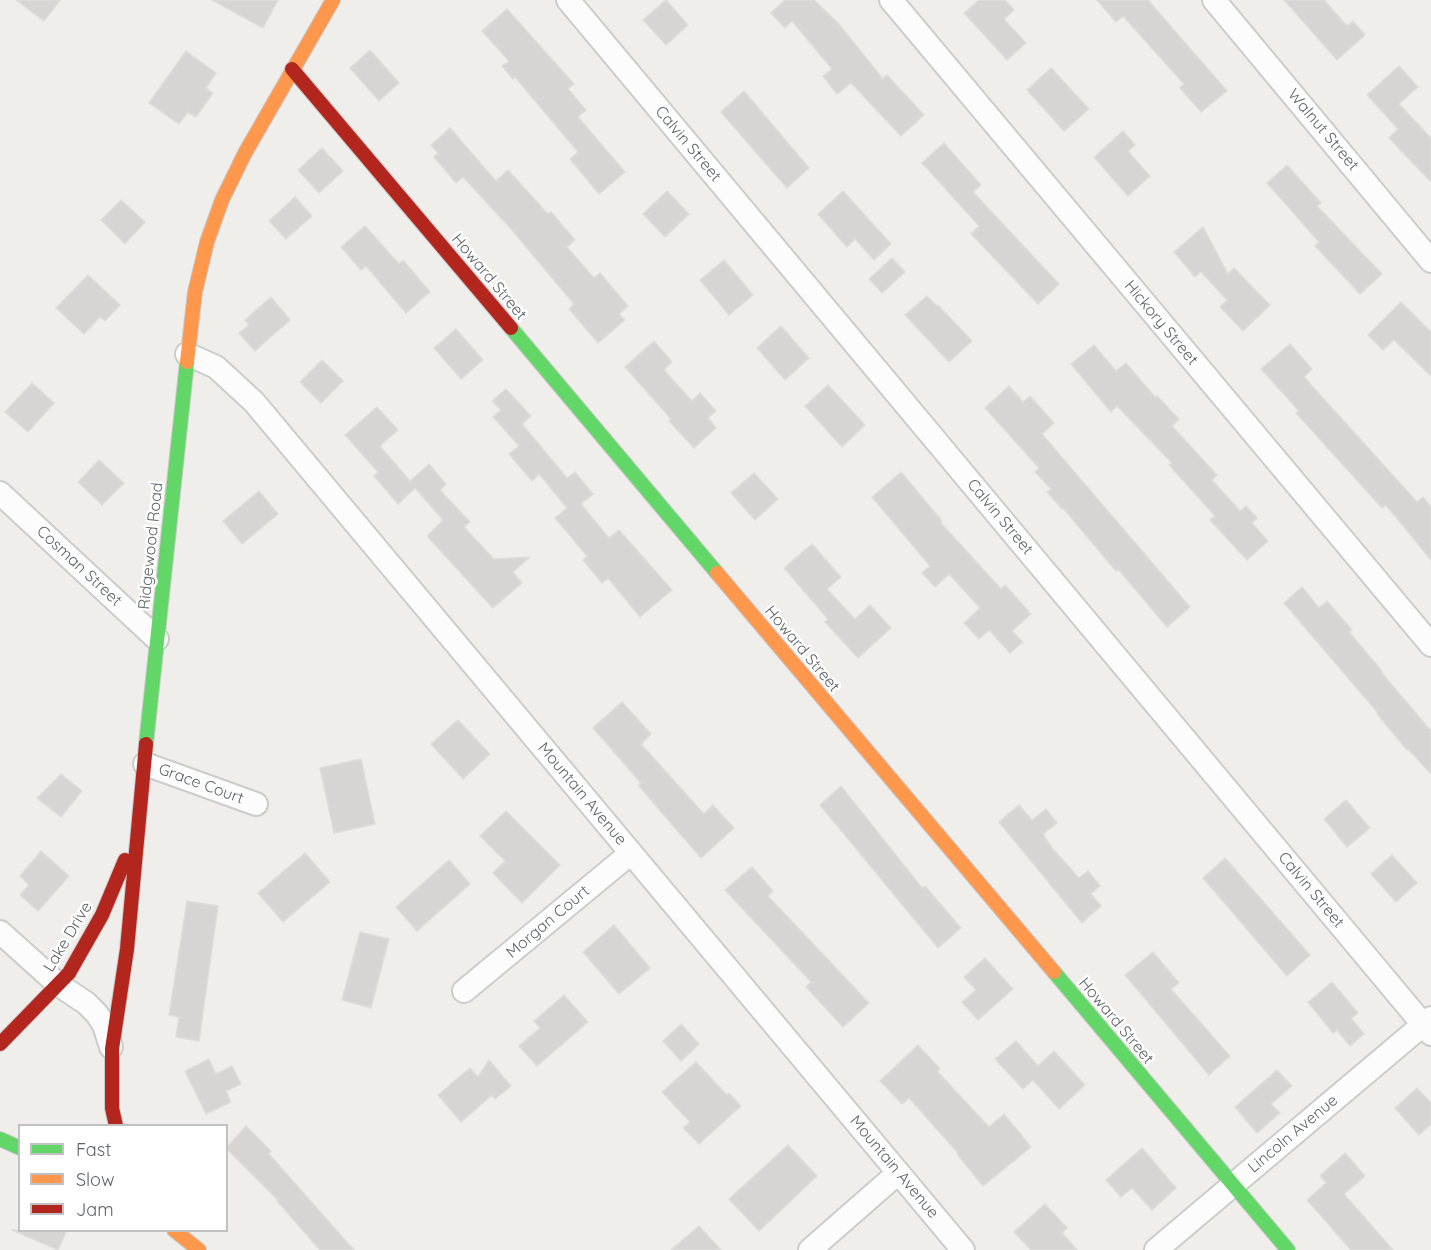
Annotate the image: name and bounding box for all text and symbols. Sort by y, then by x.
street label: Walnut Street [1283,85,1363,175]
street label: Calvin Street [651,102,725,186]
street label: Howard Street [447,230,531,324]
street label: Hickory Street [1120,277,1202,369]
street label: Calvin Street [963,475,1037,559]
street label: Ridgewood Road [135,482,167,610]
street label: Cosman Street [33,522,125,610]
street label: Howard Street [760,602,844,696]
street label: Mountain Avenue [533,739,631,849]
street label: Grace Court [156,760,246,808]
street label: Calvin Street [1274,848,1348,932]
street label: Morgan Court [502,882,594,962]
street label: Lake Drive [40,898,96,976]
street label: Howard Street [1074,974,1158,1068]
street label: Lincoln Avenue [1244,1091,1342,1177]
street label: Mountain Avenue [845,1112,943,1222]
legend [18,1124,228,1232]
text: Fast [76,1138,111,1161]
text: Slow [76,1168,114,1191]
text: Jam [76,1198,114,1221]

